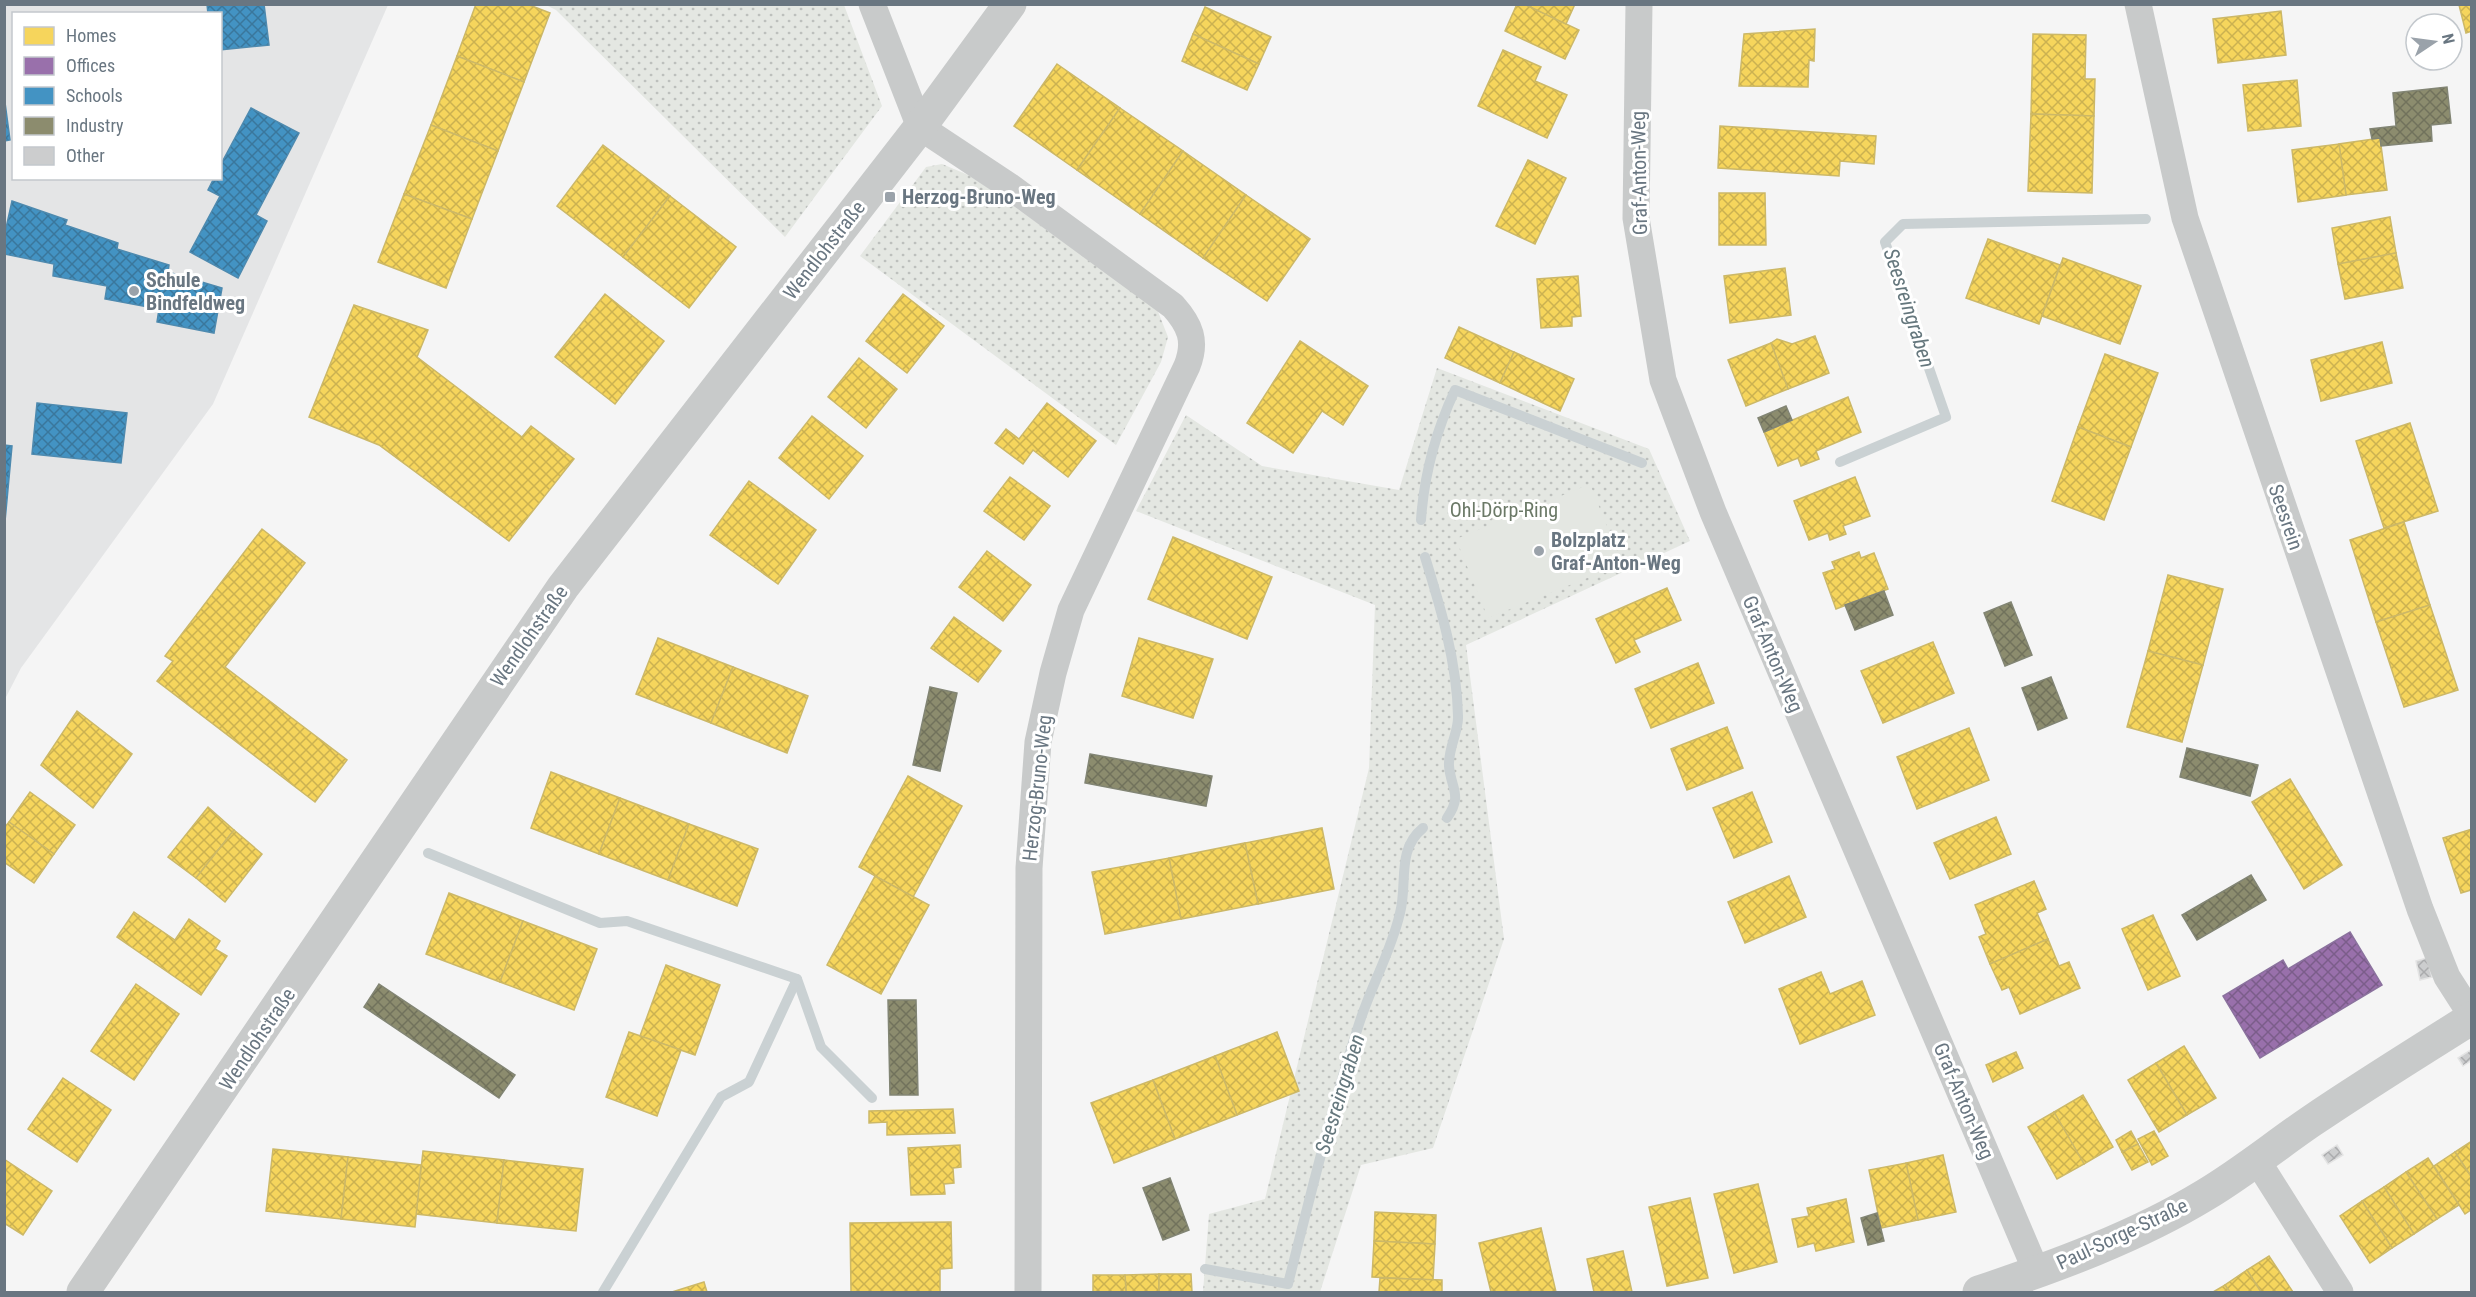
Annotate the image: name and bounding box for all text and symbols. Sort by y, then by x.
legend [12,12,222,180]
north arrow [2404,12,2464,72]
text: Homes [66,25,116,46]
text: N [2438,32,2458,46]
text: Offices [66,55,115,76]
text: Schools [66,85,123,106]
street label: Graf-Anton-Weg [1626,111,1652,235]
text: Industry [66,115,124,136]
text: Other [66,145,105,166]
place label: Herzog-Bruno-Weg [902,185,1056,209]
marker: Herzog-Bruno-Weg [883,190,897,204]
street label: Wendlohstraße [778,196,870,304]
water label: Seesreingraben [1878,245,1940,371]
place label: Schule Bindfeldweg [146,268,245,315]
marker: Schule Bindfeldweg [127,284,141,298]
street label: Seesrein [2264,481,2308,553]
park label: Ohl-Dörp-Ring [1450,498,1558,522]
place label: Bolzplatz Graf-Anton-Weg [1551,528,1681,575]
marker: Bolzplatz Graf-Anton-Weg [1532,544,1546,558]
street label: Wendlohstraße [485,581,573,691]
street label: Graf-Anton-Weg [1738,592,1808,716]
street label: Herzog-Bruno-Weg [1017,714,1057,862]
street label: Wendlohstraße [214,983,300,1095]
water label: Seesreingraben [1310,1031,1370,1157]
street label: Graf-Anton-Weg [1929,1039,1999,1163]
street label: Paul-Sorge-Straße [2053,1193,2191,1275]

